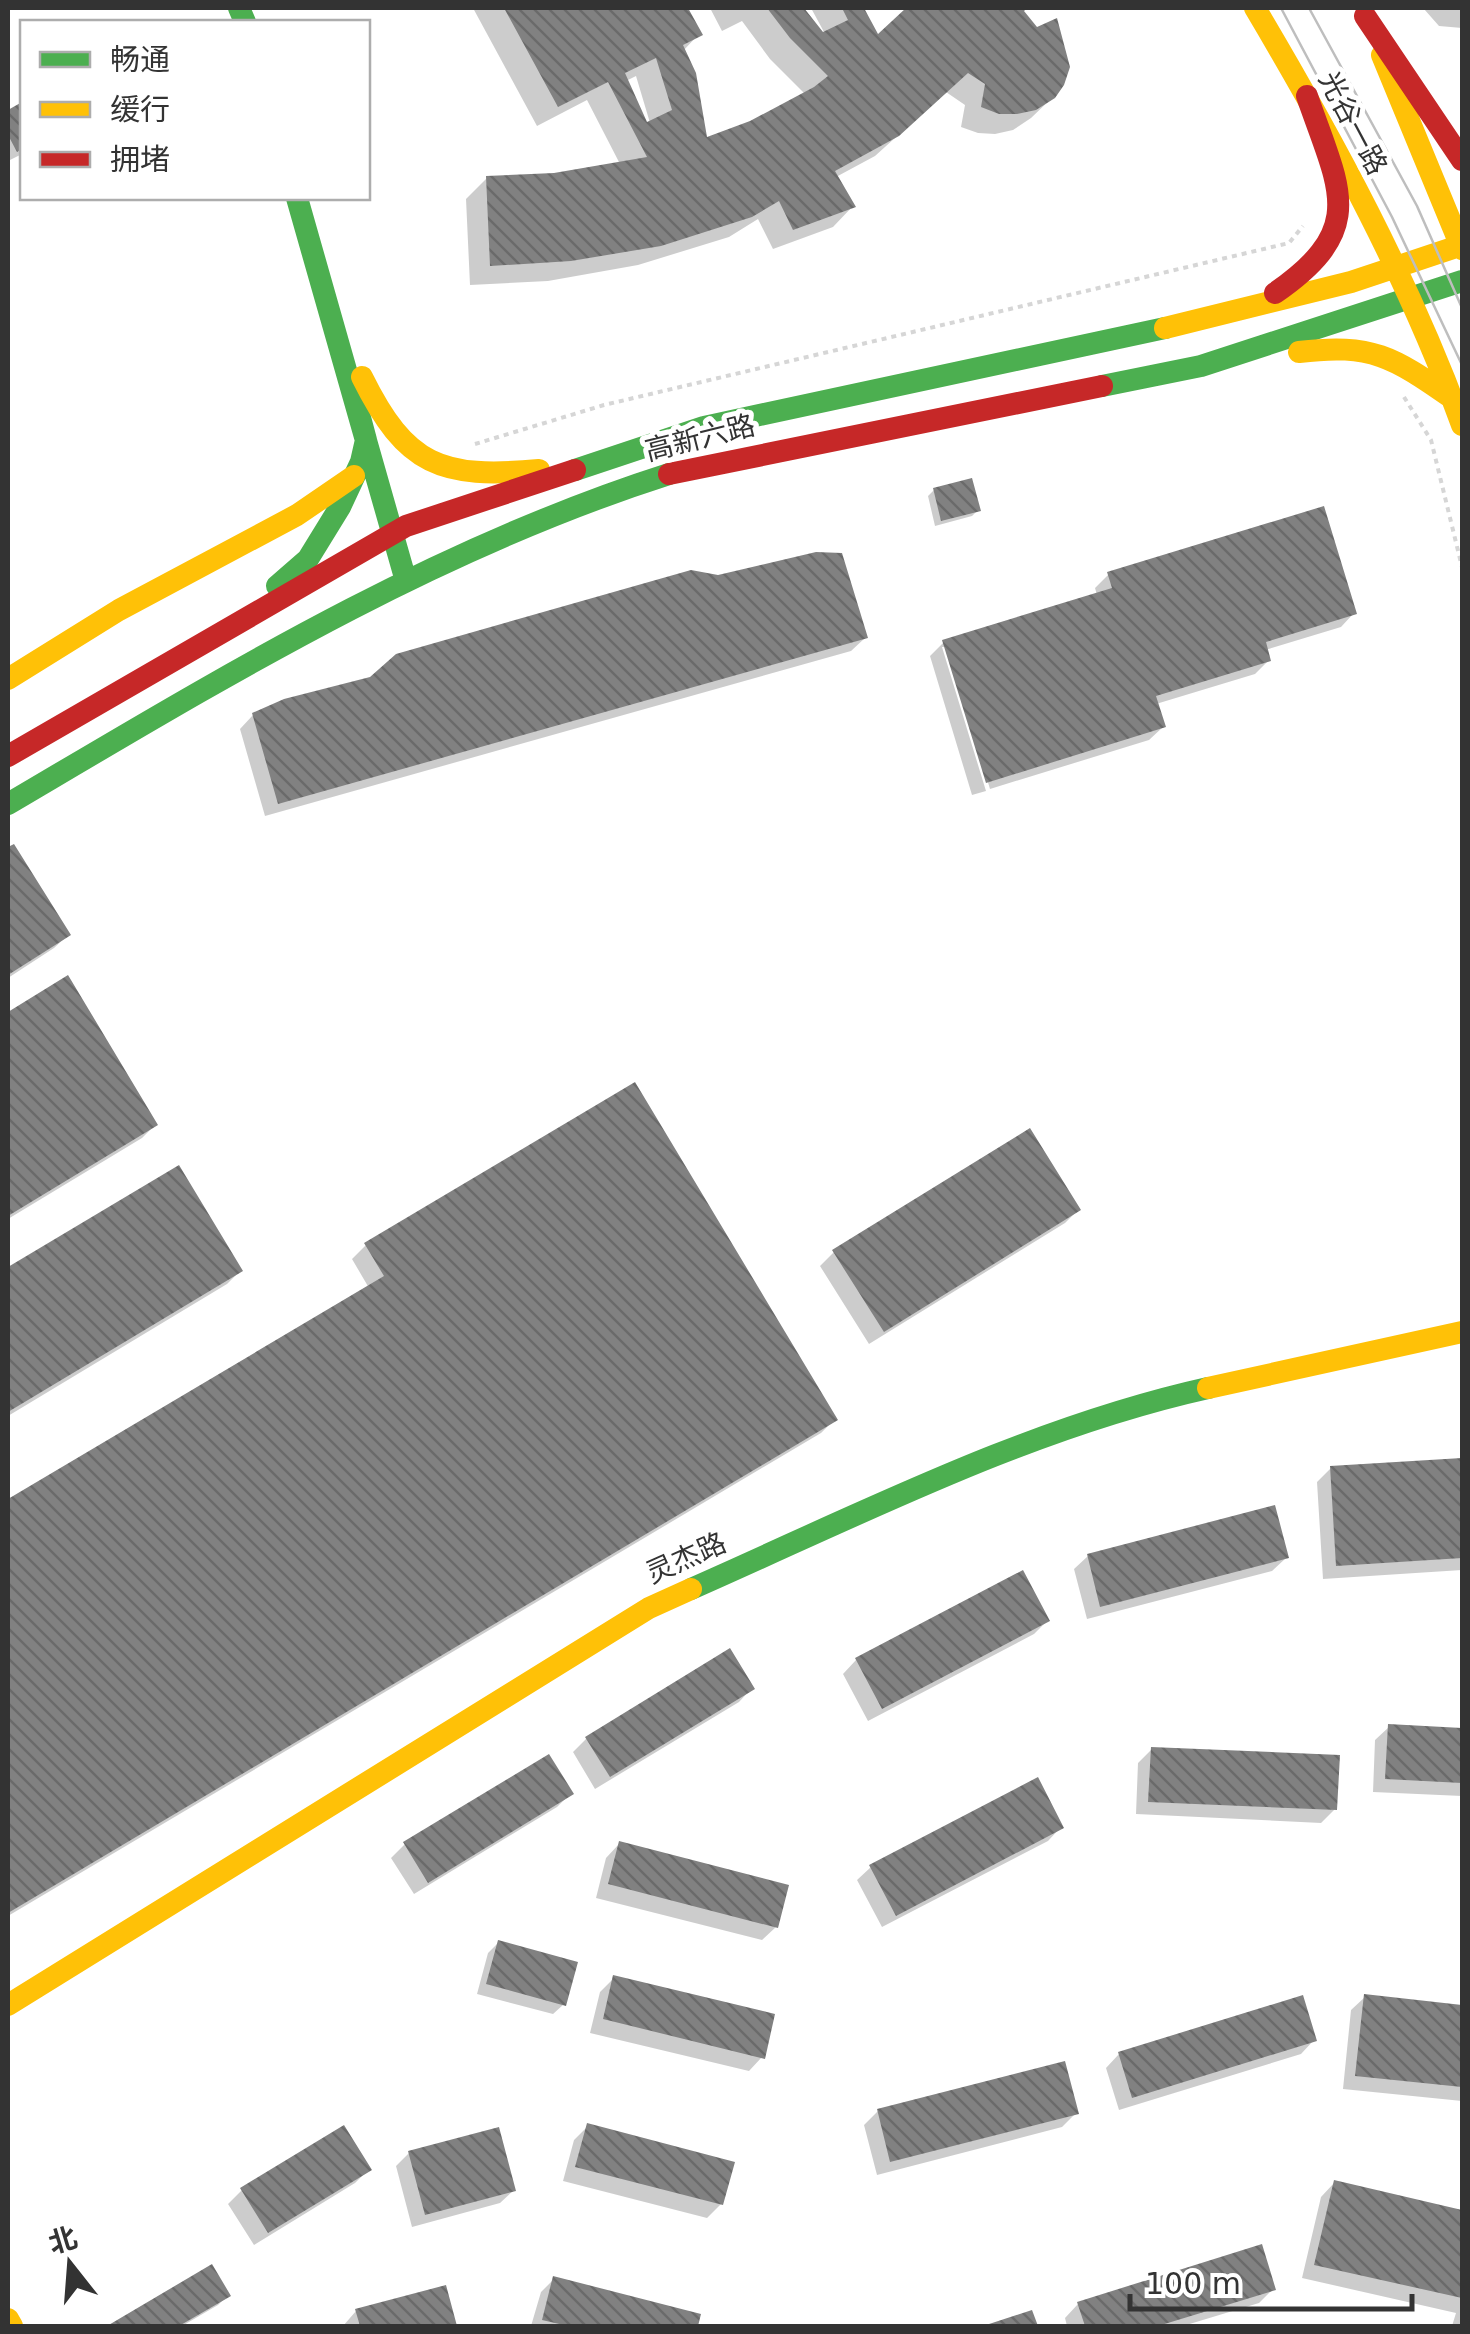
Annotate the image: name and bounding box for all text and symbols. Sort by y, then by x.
legend [20,20,370,200]
text: 畅通 [110,42,170,77]
street label: 光谷一路 [1312,66,1394,180]
text: 缓行 [110,92,170,127]
text: 拥堵 [110,142,170,177]
street label: 高新六路 [642,408,758,468]
street label: 灵杰路 [641,1526,731,1590]
north arrow [20,2214,120,2314]
text: 北 [45,2221,81,2260]
scale bar [1130,2249,1412,2311]
text: 100 m [1145,2266,1241,2301]

